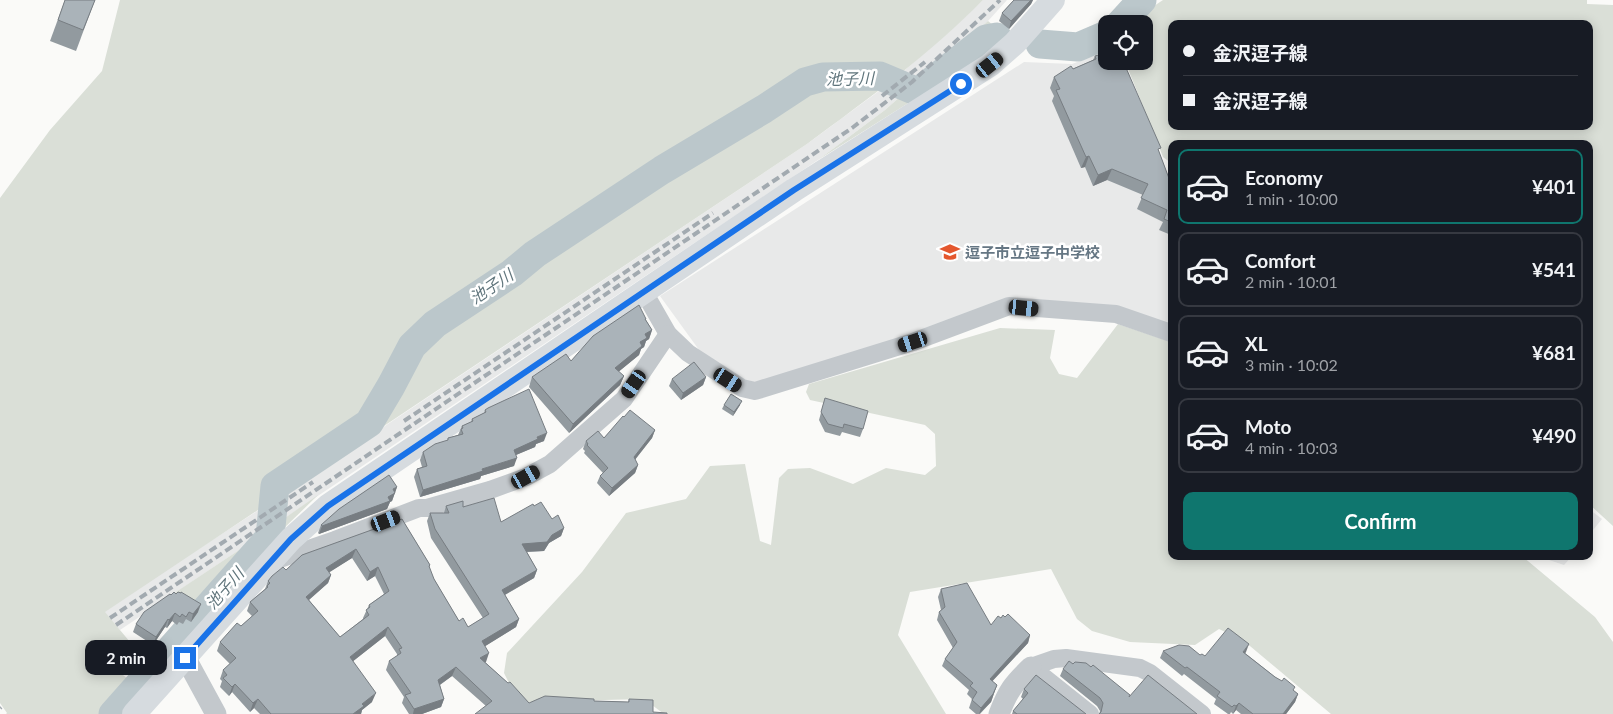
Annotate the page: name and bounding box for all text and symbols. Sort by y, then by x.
map controls [1098,15,1153,70]
button: locate [1098,15,1153,70]
text: 金沢逗子線 [1213,41,1308,64]
car [973,50,1006,80]
water label: 池子川 [826,68,876,88]
route start [950,73,972,95]
text: 金沢逗子線 [1213,89,1308,112]
icon: car [1185,164,1230,209]
text: Economy [1245,166,1323,189]
text: ¥401 [1532,175,1576,198]
text: 1 min · 10:00 [1245,189,1338,208]
school or university icon: 逗子市立逗子中学校 [939,241,961,263]
place label: 逗子市立逗子中学校 [965,243,1100,261]
icon: car [1185,247,1230,292]
text: Comfort [1245,249,1316,272]
text: ¥541 [1532,258,1576,281]
water label: 池子川 [466,264,518,307]
text: 2 min · 10:01 [1245,272,1338,291]
car [1008,299,1039,317]
car [896,330,929,354]
icon: car [1185,330,1230,375]
text: XL [1245,332,1268,355]
text: ¥681 [1532,341,1576,364]
text: 3 min · 10:02 [1245,355,1338,374]
car [711,366,744,394]
car [619,367,648,401]
icon: car [1185,413,1230,458]
text: Moto [1245,415,1291,438]
text: ¥490 [1532,424,1576,447]
text: 4 min · 10:03 [1245,438,1338,457]
car [509,463,542,491]
button: Confirm [1183,492,1578,550]
car [369,509,402,533]
water label: 池子川 [201,562,248,612]
callout: 2 min [85,640,168,676]
route end [174,647,196,669]
text: 2 min [106,648,146,667]

